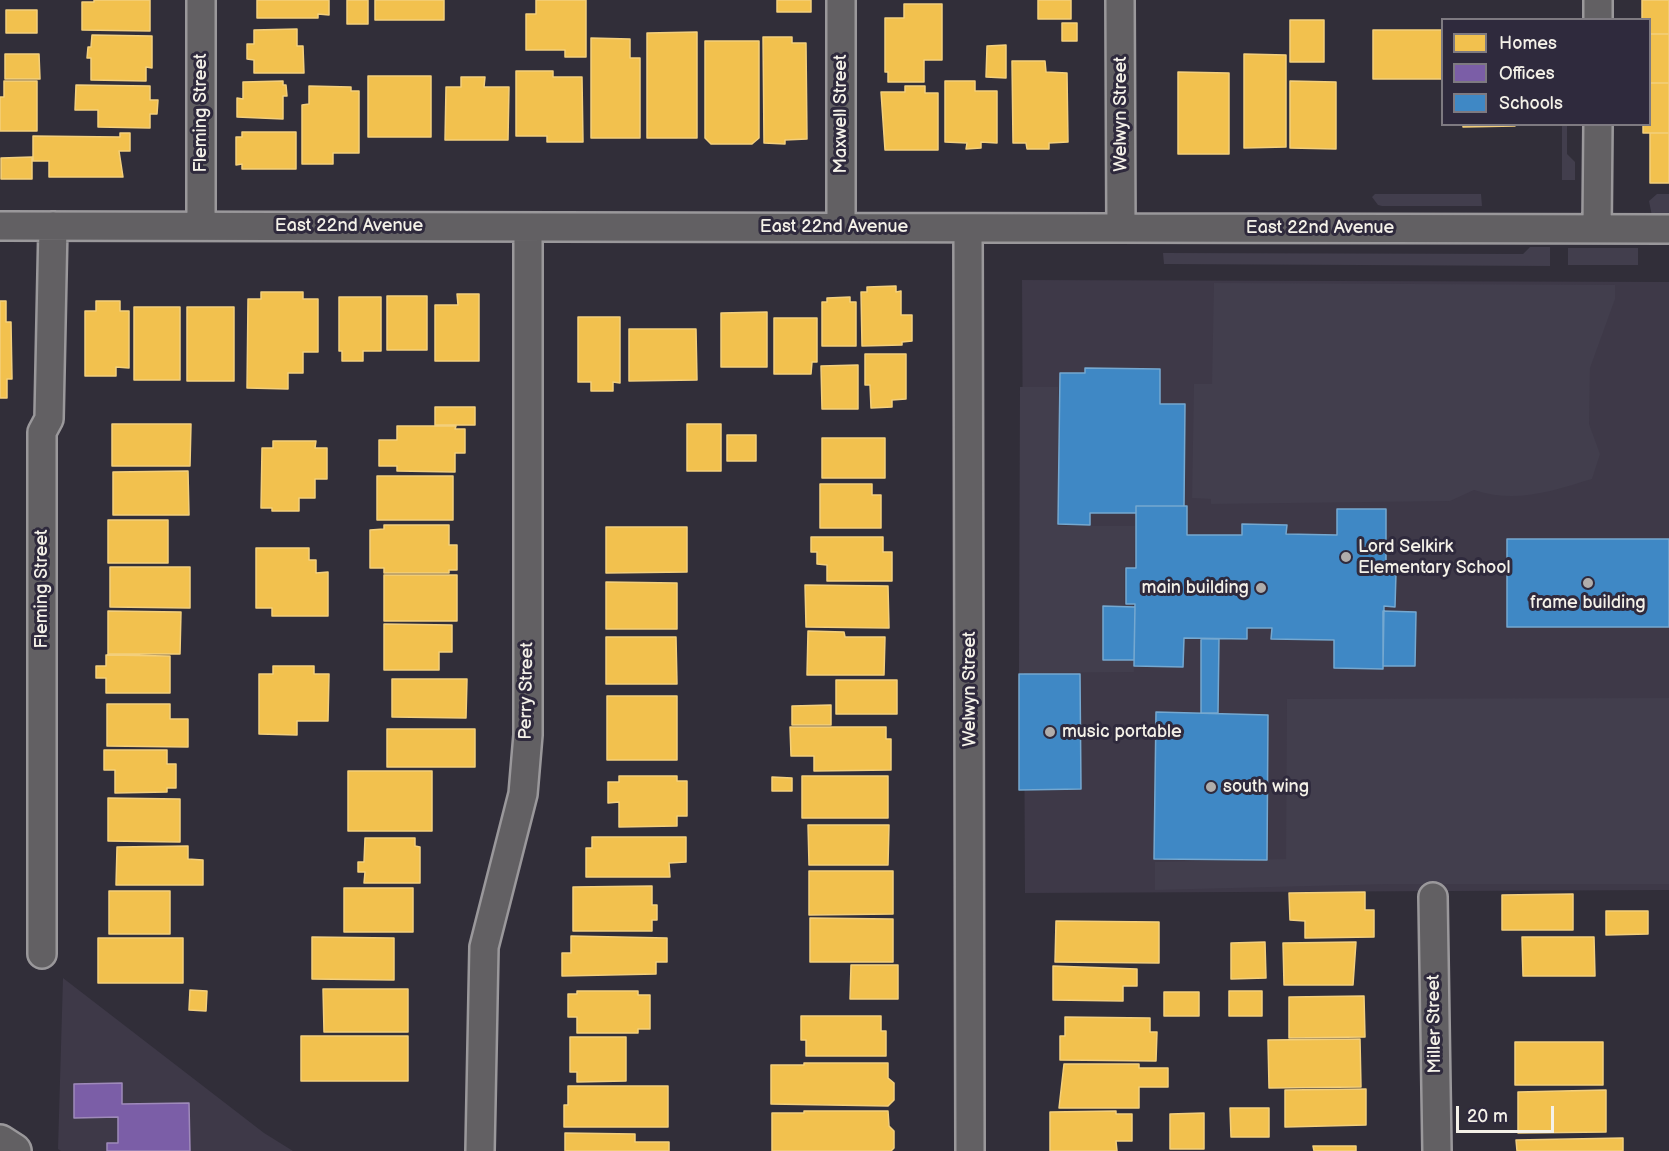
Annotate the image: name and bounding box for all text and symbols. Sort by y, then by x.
legend [1441,18,1651,126]
text: Homes [1499,33,1557,54]
street label: Fleming Street [190,53,212,173]
street label: Maxwell Street [830,54,852,174]
street label: Welwyn Street [1110,56,1132,172]
text: Offices [1499,63,1555,84]
text: Schools [1499,93,1563,114]
street label: East 22nd Avenue [275,215,423,237]
street label: East 22nd Avenue [760,216,908,238]
street label: East 22nd Avenue [1246,217,1394,239]
street label: Fleming Street [31,529,53,649]
place label: Lord Selkirk Elementary School [1358,536,1511,578]
marker: Lord Selkirk Elementary School [1339,550,1353,564]
marker: frame building [1581,576,1595,590]
place label: main building [1142,577,1249,599]
marker: main building [1254,581,1268,595]
place label: frame building [1530,592,1646,614]
street label: Welwyn Street [959,631,981,747]
street label: Perry Street [515,642,539,740]
place label: music portable [1062,721,1182,743]
marker: music portable [1043,725,1057,739]
place label: south wing [1223,776,1309,798]
marker: south wing [1204,780,1218,794]
street label: Miller Street [1423,974,1447,1074]
scale bar [1459,1094,1556,1132]
text: 20 m [1467,1106,1508,1127]

